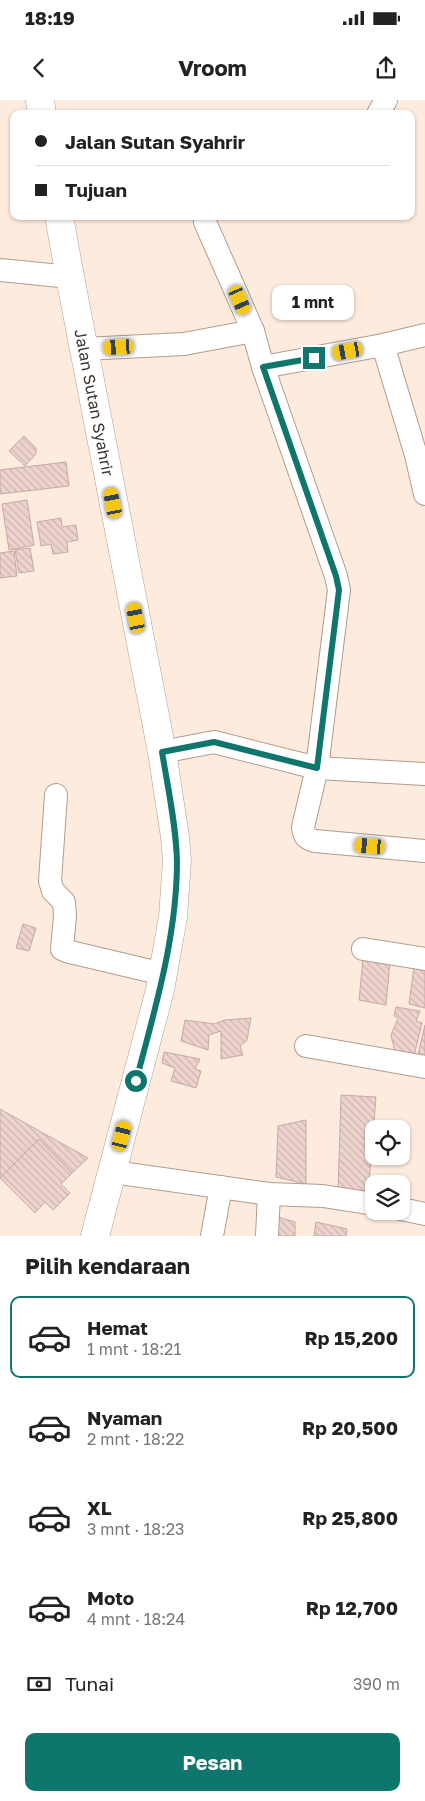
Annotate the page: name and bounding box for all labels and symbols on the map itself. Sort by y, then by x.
car [227,283,252,317]
callout: 1 mnt [273,286,355,320]
street label: Jalan Sutan Syahrir [70,327,118,478]
car [103,339,134,355]
car [331,341,364,361]
route end [303,347,325,369]
car [102,487,123,519]
car [125,602,146,634]
car [354,837,385,855]
route start [125,1070,147,1092]
car [111,1120,132,1152]

